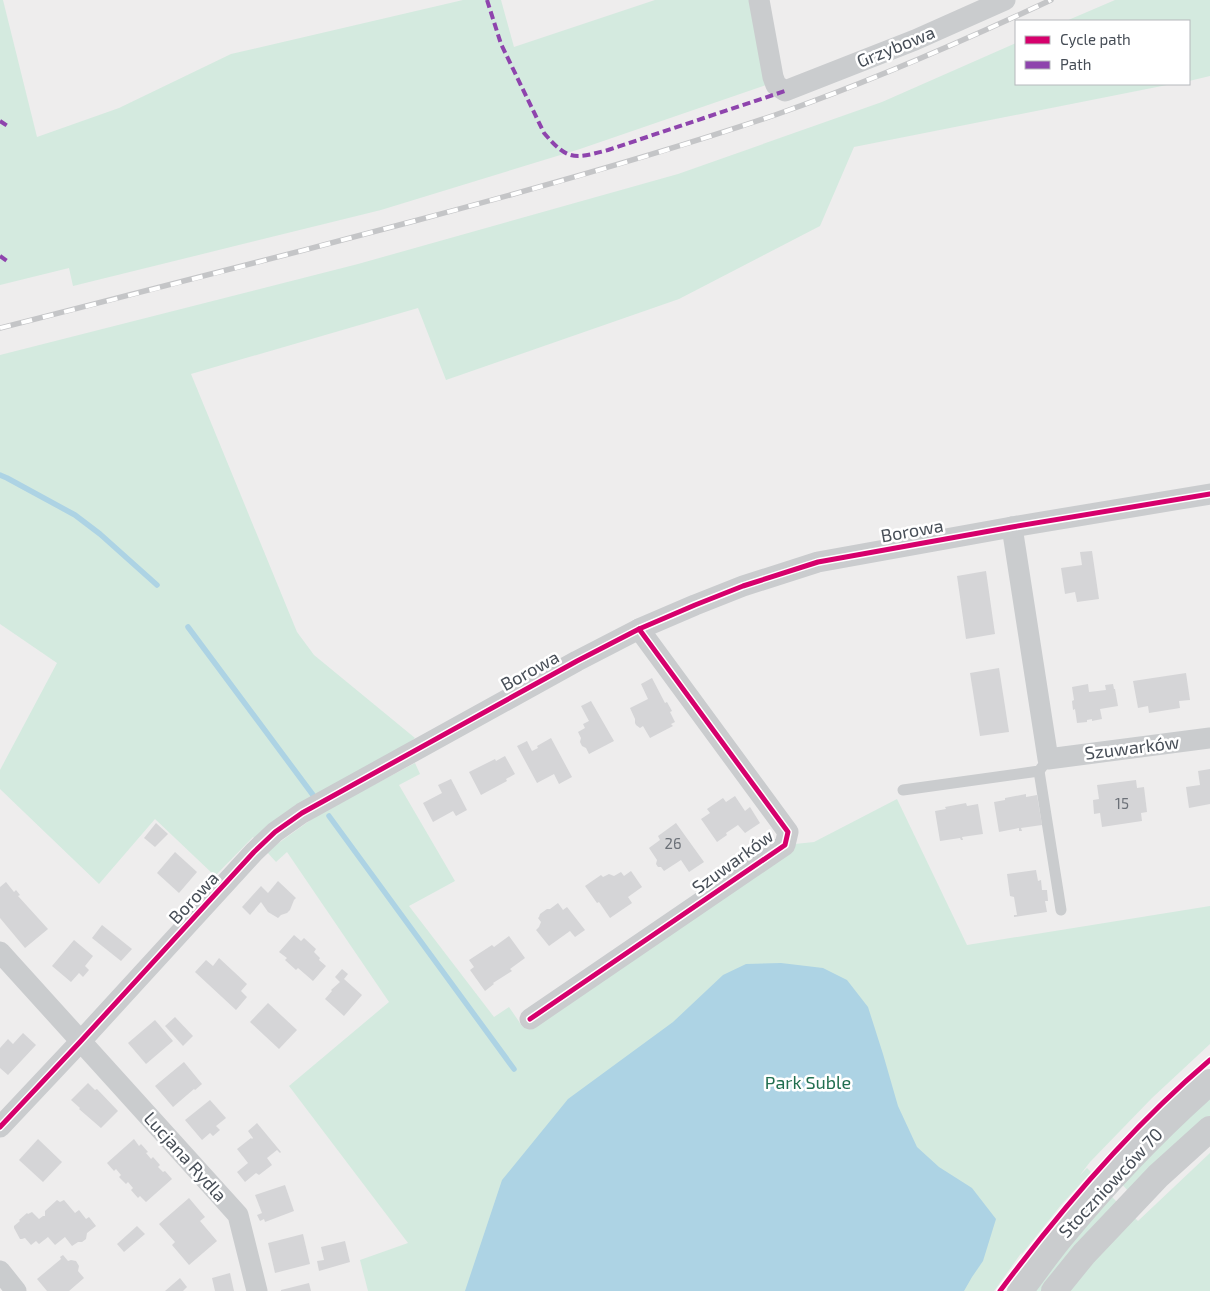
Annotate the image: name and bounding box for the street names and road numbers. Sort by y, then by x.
street label: Grzybowa [853,20,938,72]
street label: Borowa [879,514,945,546]
street label: Borowa [497,645,562,695]
street label: Szuwarków [1083,730,1181,764]
street label: Szuwarków [687,824,778,898]
street label: Borowa [164,867,223,928]
street label: Lucjana Rydla [140,1107,232,1206]
street label: Stoczniowców 70 [1054,1123,1167,1242]

